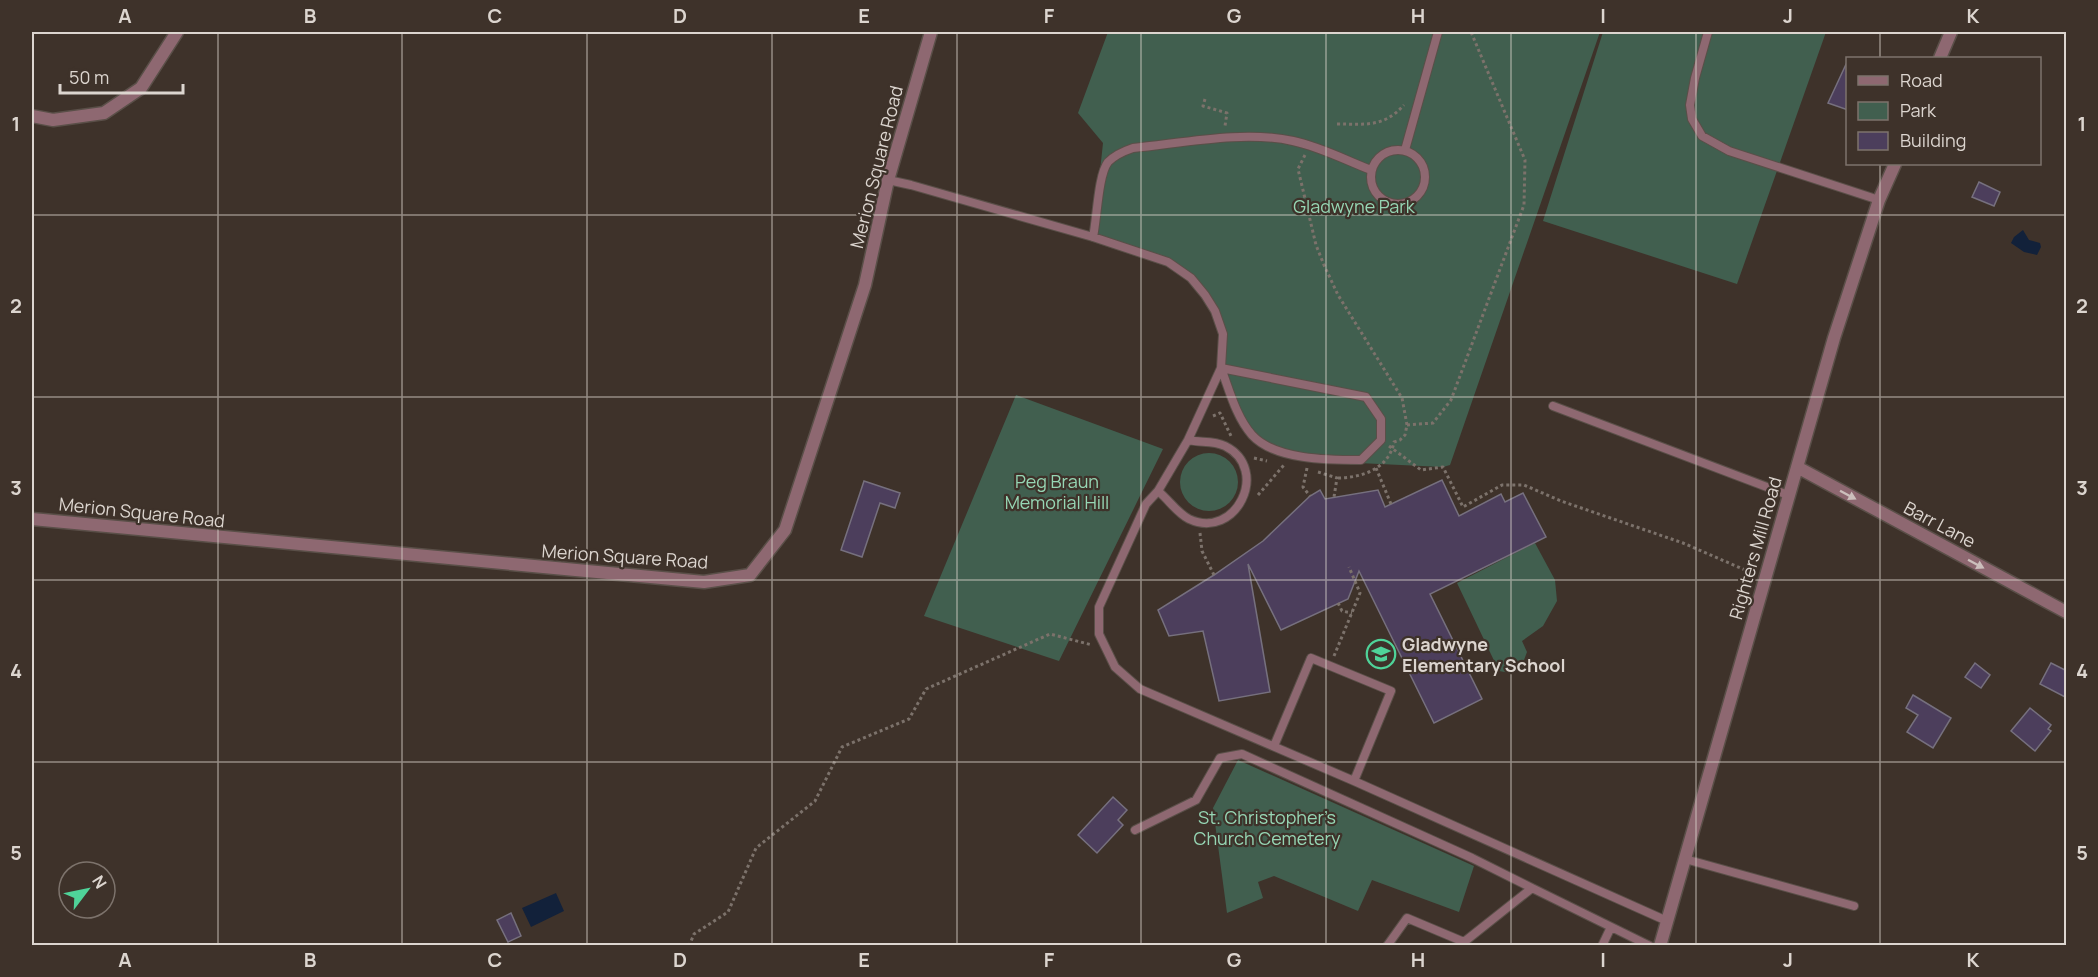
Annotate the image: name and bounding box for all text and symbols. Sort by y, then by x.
text: A [118,2,132,29]
text: B [304,2,317,29]
text: C [488,2,502,29]
text: D [673,2,687,29]
text: E [858,2,870,29]
text: F [1044,2,1055,29]
text: G [1227,2,1242,29]
text: H [1411,2,1425,29]
text: I [1600,2,1606,29]
text: J [1783,2,1793,29]
text: K [1967,2,1980,29]
scale bar [60,57,183,95]
legend [1846,57,2041,165]
text: 50 m [69,65,109,89]
text: Road [1900,68,1943,92]
street label: Merion Square Road [844,83,908,251]
text: Park [1900,98,1937,122]
text: 1 [12,110,20,137]
text: 1 [2078,110,2086,137]
text: Building [1900,128,1966,152]
park label: Gladwyne Park [1293,194,1416,218]
text: 2 [10,292,22,319]
text: 2 [2076,292,2088,319]
park label: Peg Braun Memorial Hill [1005,469,1109,514]
text: 3 [10,474,22,501]
street label: Righters Mill Road [1723,474,1787,622]
text: 3 [2076,474,2088,501]
one-way arrow [1840,490,1857,500]
street label: Merion Square Road [58,491,226,533]
street label: Barr Lane [1900,495,1980,553]
street label: Merion Square Road [541,538,709,574]
one-way arrow [1968,559,1985,569]
place label: Gladwyne Elementary School [1402,632,1565,677]
school or university icon: Gladwyne Elementary School [1365,638,1397,670]
text: 4 [10,657,22,684]
text: 4 [2076,657,2088,684]
park label: St. Christopher’s Church Cemetery [1194,805,1341,850]
text: 5 [10,839,22,866]
text: 5 [2076,839,2088,866]
north arrow [57,860,117,920]
text: N [87,871,112,893]
text: A [118,946,132,973]
text: B [304,946,317,973]
text: C [488,946,502,973]
text: D [673,946,687,973]
text: E [858,946,870,973]
text: F [1044,946,1055,973]
text: G [1227,946,1242,973]
text: H [1411,946,1425,973]
text: I [1600,946,1606,973]
text: J [1783,946,1793,973]
text: K [1967,946,1980,973]

